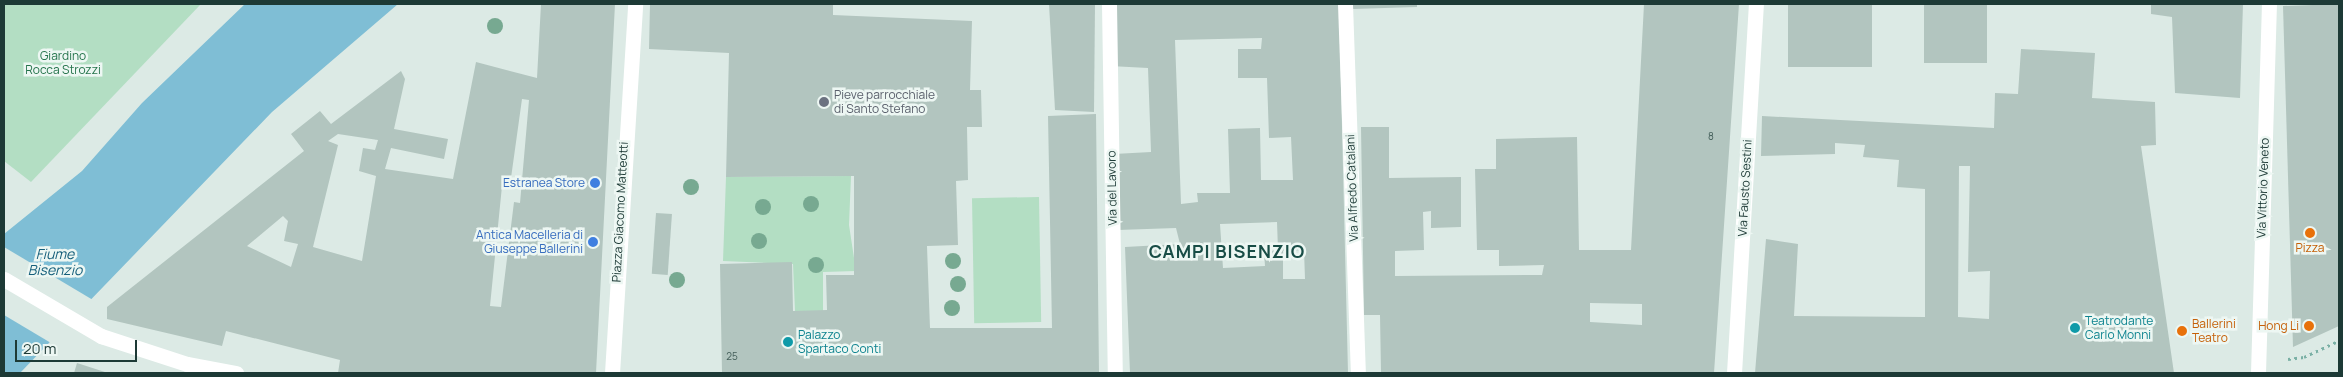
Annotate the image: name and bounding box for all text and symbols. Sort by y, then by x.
park label: Giardino Rocca Strozzi [25,49,101,77]
place label: Pieve parrocchiale di Santo Stefano [834,88,935,116]
marker: Pieve parrocchiale di Santo Stefano [818,96,830,108]
house number: 8 [1708,131,1714,143]
street label: Via Alfredo Catalani [1343,134,1361,242]
street label: Via Vittorio Veneto [2254,138,2272,238]
street label: Via Fausto Sestini [1735,139,1755,237]
street label: Piazza Giacomo Matteotti [609,141,631,283]
street label: Via del Lavoro [1104,150,1120,226]
place label: Estranea Store [503,176,585,190]
marker: Estranea Store [589,177,601,189]
marker: Pizza [2304,227,2316,239]
place label: Antica Macelleria di Giuseppe Ballerini [476,228,583,256]
marker: Antica Macelleria di Giuseppe Ballerini [587,236,599,248]
district label: CAMPI BISENZIO [1147,240,1307,262]
place label: Pizza [2295,241,2325,255]
water label: Fiume Bisenzio [28,246,82,278]
place label: Teatrodante Carlo Monni [2085,314,2153,342]
place label: Ballerini Teatro [2192,317,2236,345]
place label: Hong Li [2258,319,2299,333]
marker: Hong Li [2303,320,2315,332]
marker: Teatrodante Carlo Monni [2069,322,2081,334]
marker: Ballerini Teatro [2176,325,2188,337]
place label: Palazzo Spartaco Conti [798,328,881,356]
scale bar [18,330,140,362]
marker: Palazzo Spartaco Conti [782,336,794,348]
text: 20 m [23,338,56,359]
house number: 25 [726,351,738,363]

